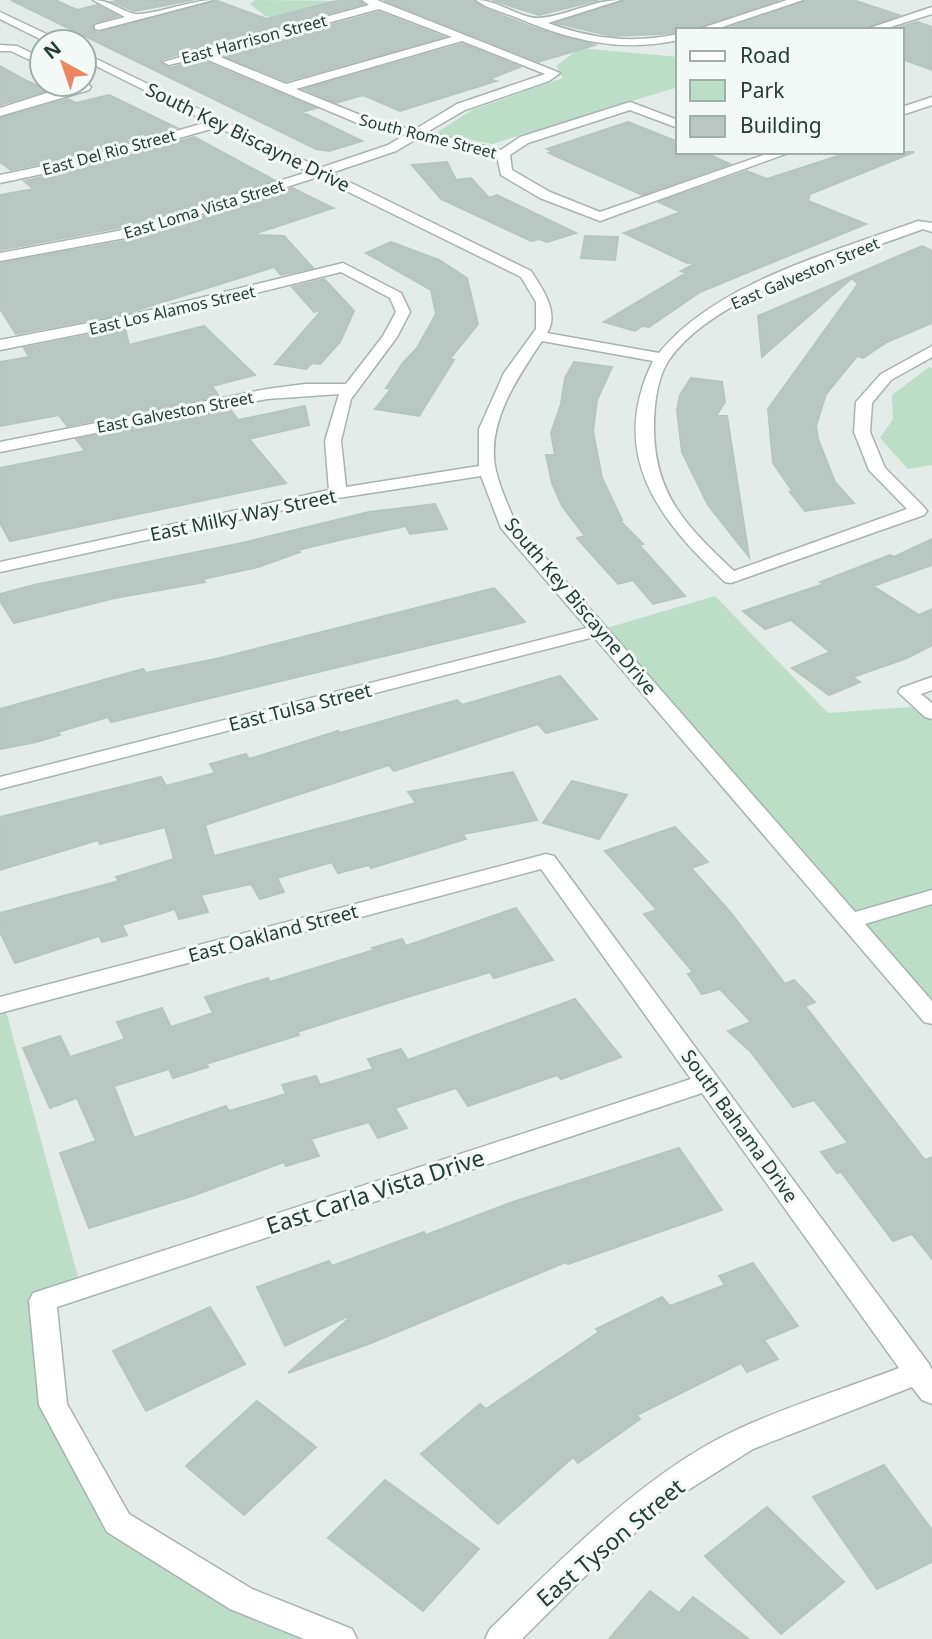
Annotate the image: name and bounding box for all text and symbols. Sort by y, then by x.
street label: East Harrison Street [179,9,329,69]
north arrow [28,28,98,98]
legend [676,28,904,154]
text: N [38,35,66,65]
text: Road [740,41,790,69]
street label: South Key Biscayne Drive [142,76,354,198]
text: Park [740,76,785,104]
street label: South Rome Street [357,108,499,164]
text: Building [740,111,822,139]
street label: East Del Rio Street [40,124,178,180]
street label: East Loma Vista Street [121,174,287,244]
street label: East Galveston Street [727,232,883,314]
street label: East Los Alamos Street [87,280,257,340]
street label: East Galveston Street [95,386,255,438]
street label: East Milky Way Street [148,483,339,547]
street label: South Key Biscayne Drive [499,512,663,700]
street label: East Tulsa Street [226,677,374,737]
street label: East Oakland Street [185,898,361,968]
street label: South Bahama Drive [676,1044,804,1208]
street label: East Carla Vista Drive [262,1141,488,1241]
street label: East Tyson Street [529,1470,691,1614]

